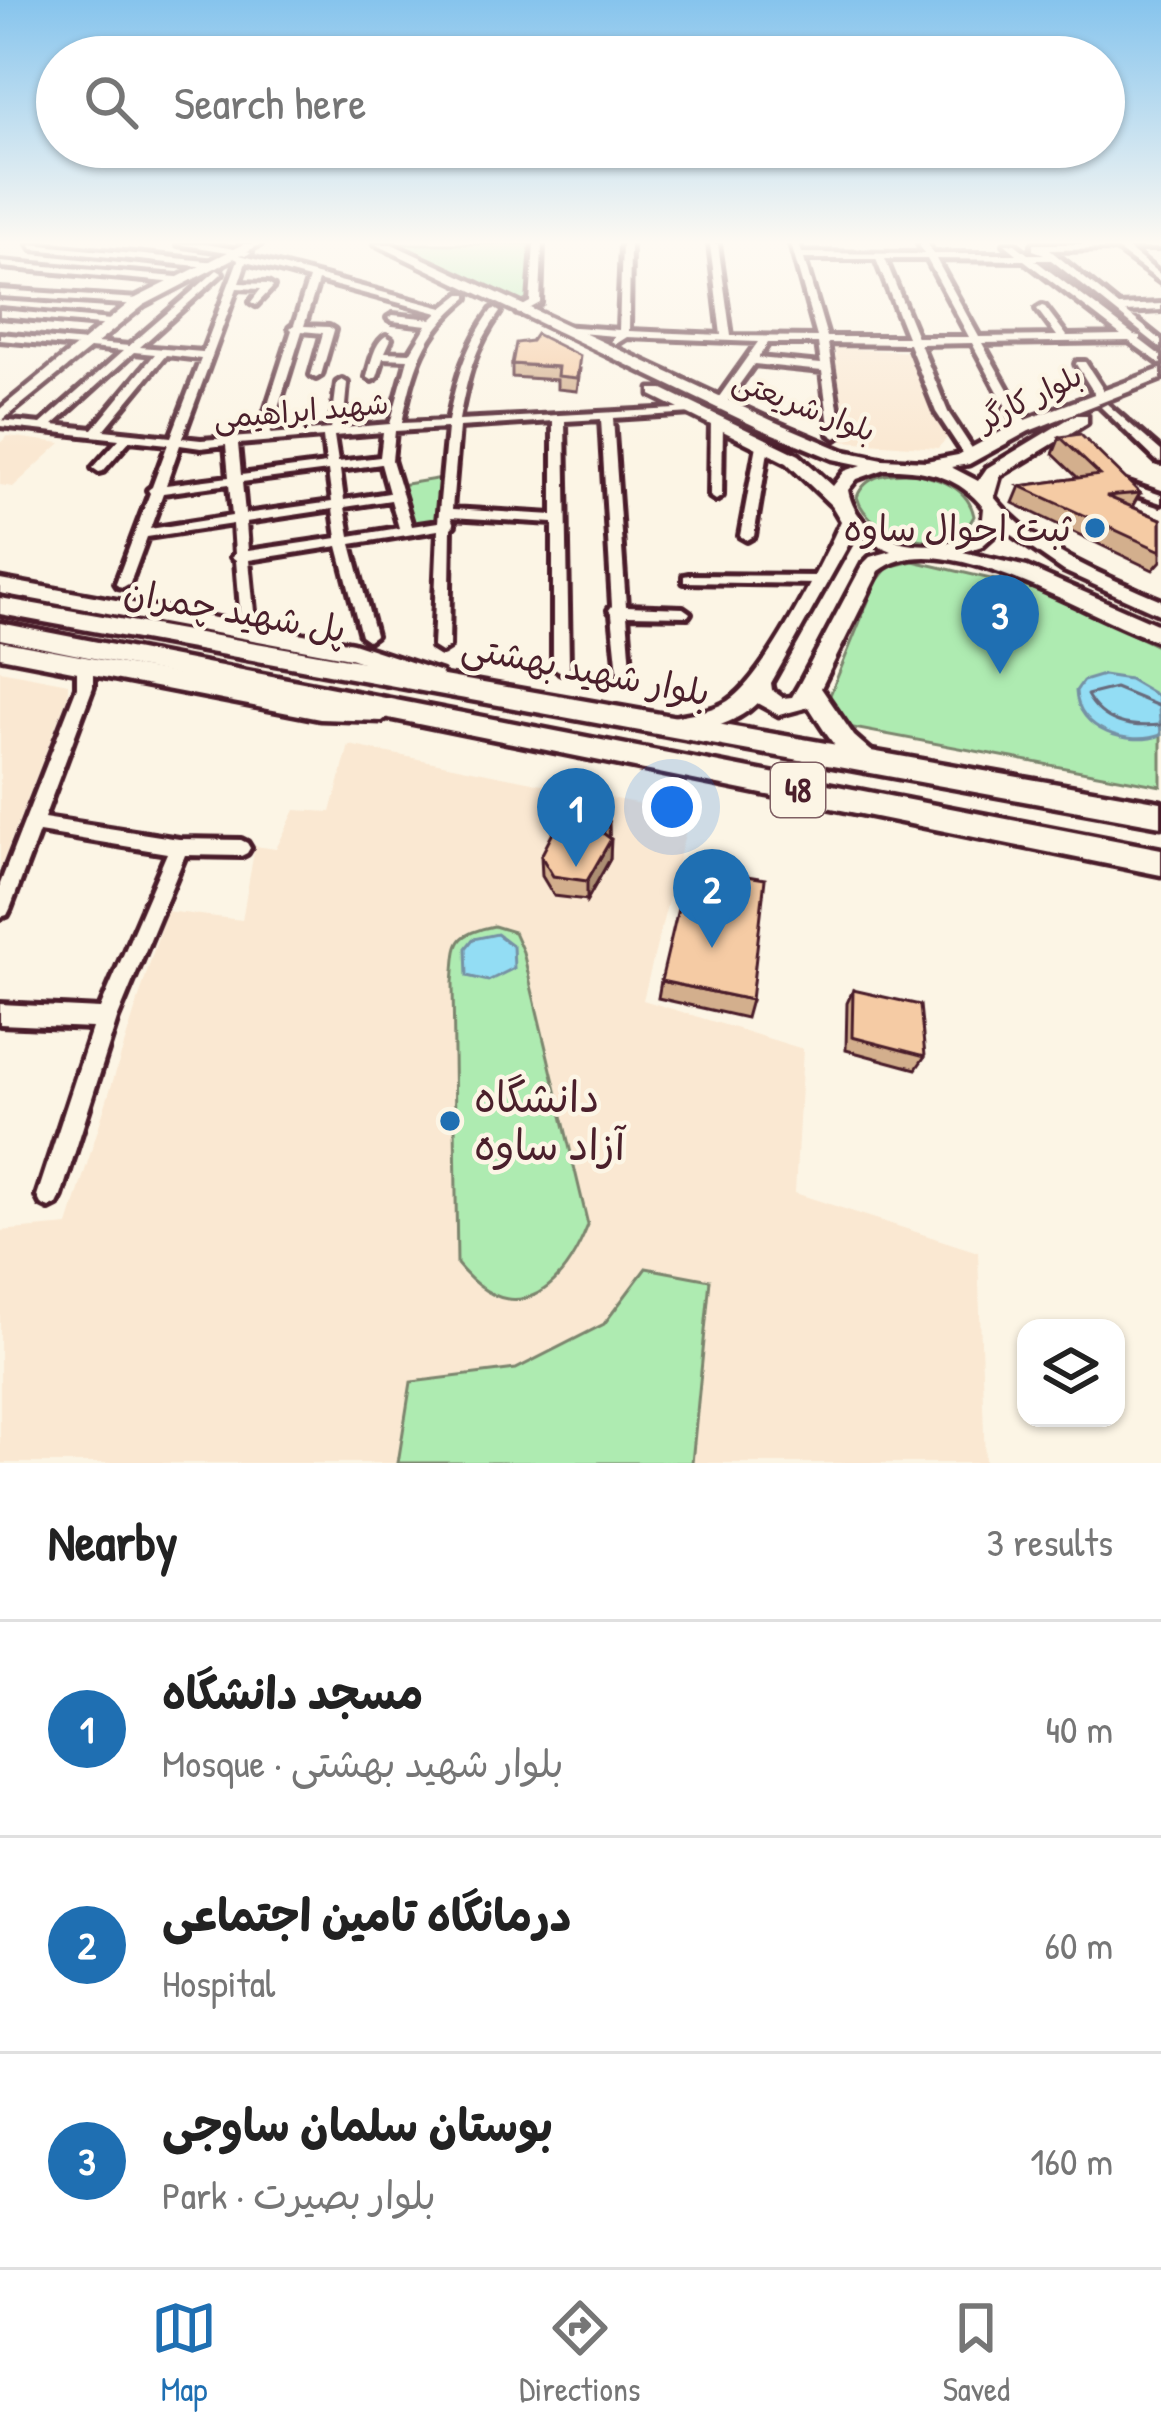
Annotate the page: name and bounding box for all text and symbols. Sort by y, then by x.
search box [36,36,1125,168]
icon: search [78,69,144,135]
text: Search here [174,72,366,133]
street label: بلوار کارگر [968,355,1088,441]
street label: بلوار شریعتی [727,360,881,451]
street label: شهید ابراهیمی [212,382,390,438]
place label: ثبت احوال ساوه [844,503,1073,552]
marker: ثبت احوال ساوه [1082,515,1108,541]
street label: پل شهید چمران [120,566,350,653]
pin: 3 [961,575,1039,674]
street label: بلوار شهید بهشتی [458,620,714,717]
road number: 48 [771,763,825,817]
pin: 1 [537,768,615,867]
your location [642,777,702,837]
pin: 2 [673,849,751,948]
place label: دانشگاه آزاد ساوه [474,1068,627,1173]
marker: دانشگاه آزاد ساوه [437,1108,463,1134]
map controls [1017,1319,1125,1427]
button: layers [1017,1319,1125,1427]
text: Nearby [48,1507,178,1576]
text: 3 results [987,1515,1113,1568]
text: مسجد دانشگاه [162,1662,423,1723]
text: 1 [80,1702,94,1755]
text: 40 m [1045,1702,1113,1755]
text: Mosque · بلوار شهید بهشتی [162,1736,564,1789]
text: درمانگاه تامین اجتماعی [162,1884,572,1945]
text: 2 [78,1918,96,1971]
text: 60 m [1044,1918,1113,1971]
text: Hospital [162,1956,276,2009]
text: بوستان سلمان ساوجی [162,2094,553,2155]
text: 3 [78,2134,96,2187]
text: 160 m [1030,2134,1113,2187]
text: Park · بلوار بصیرت [162,2168,436,2221]
tab: Map [151,2295,217,2411]
tab: Directions [519,2295,641,2411]
tab: Saved [943,2295,1010,2411]

